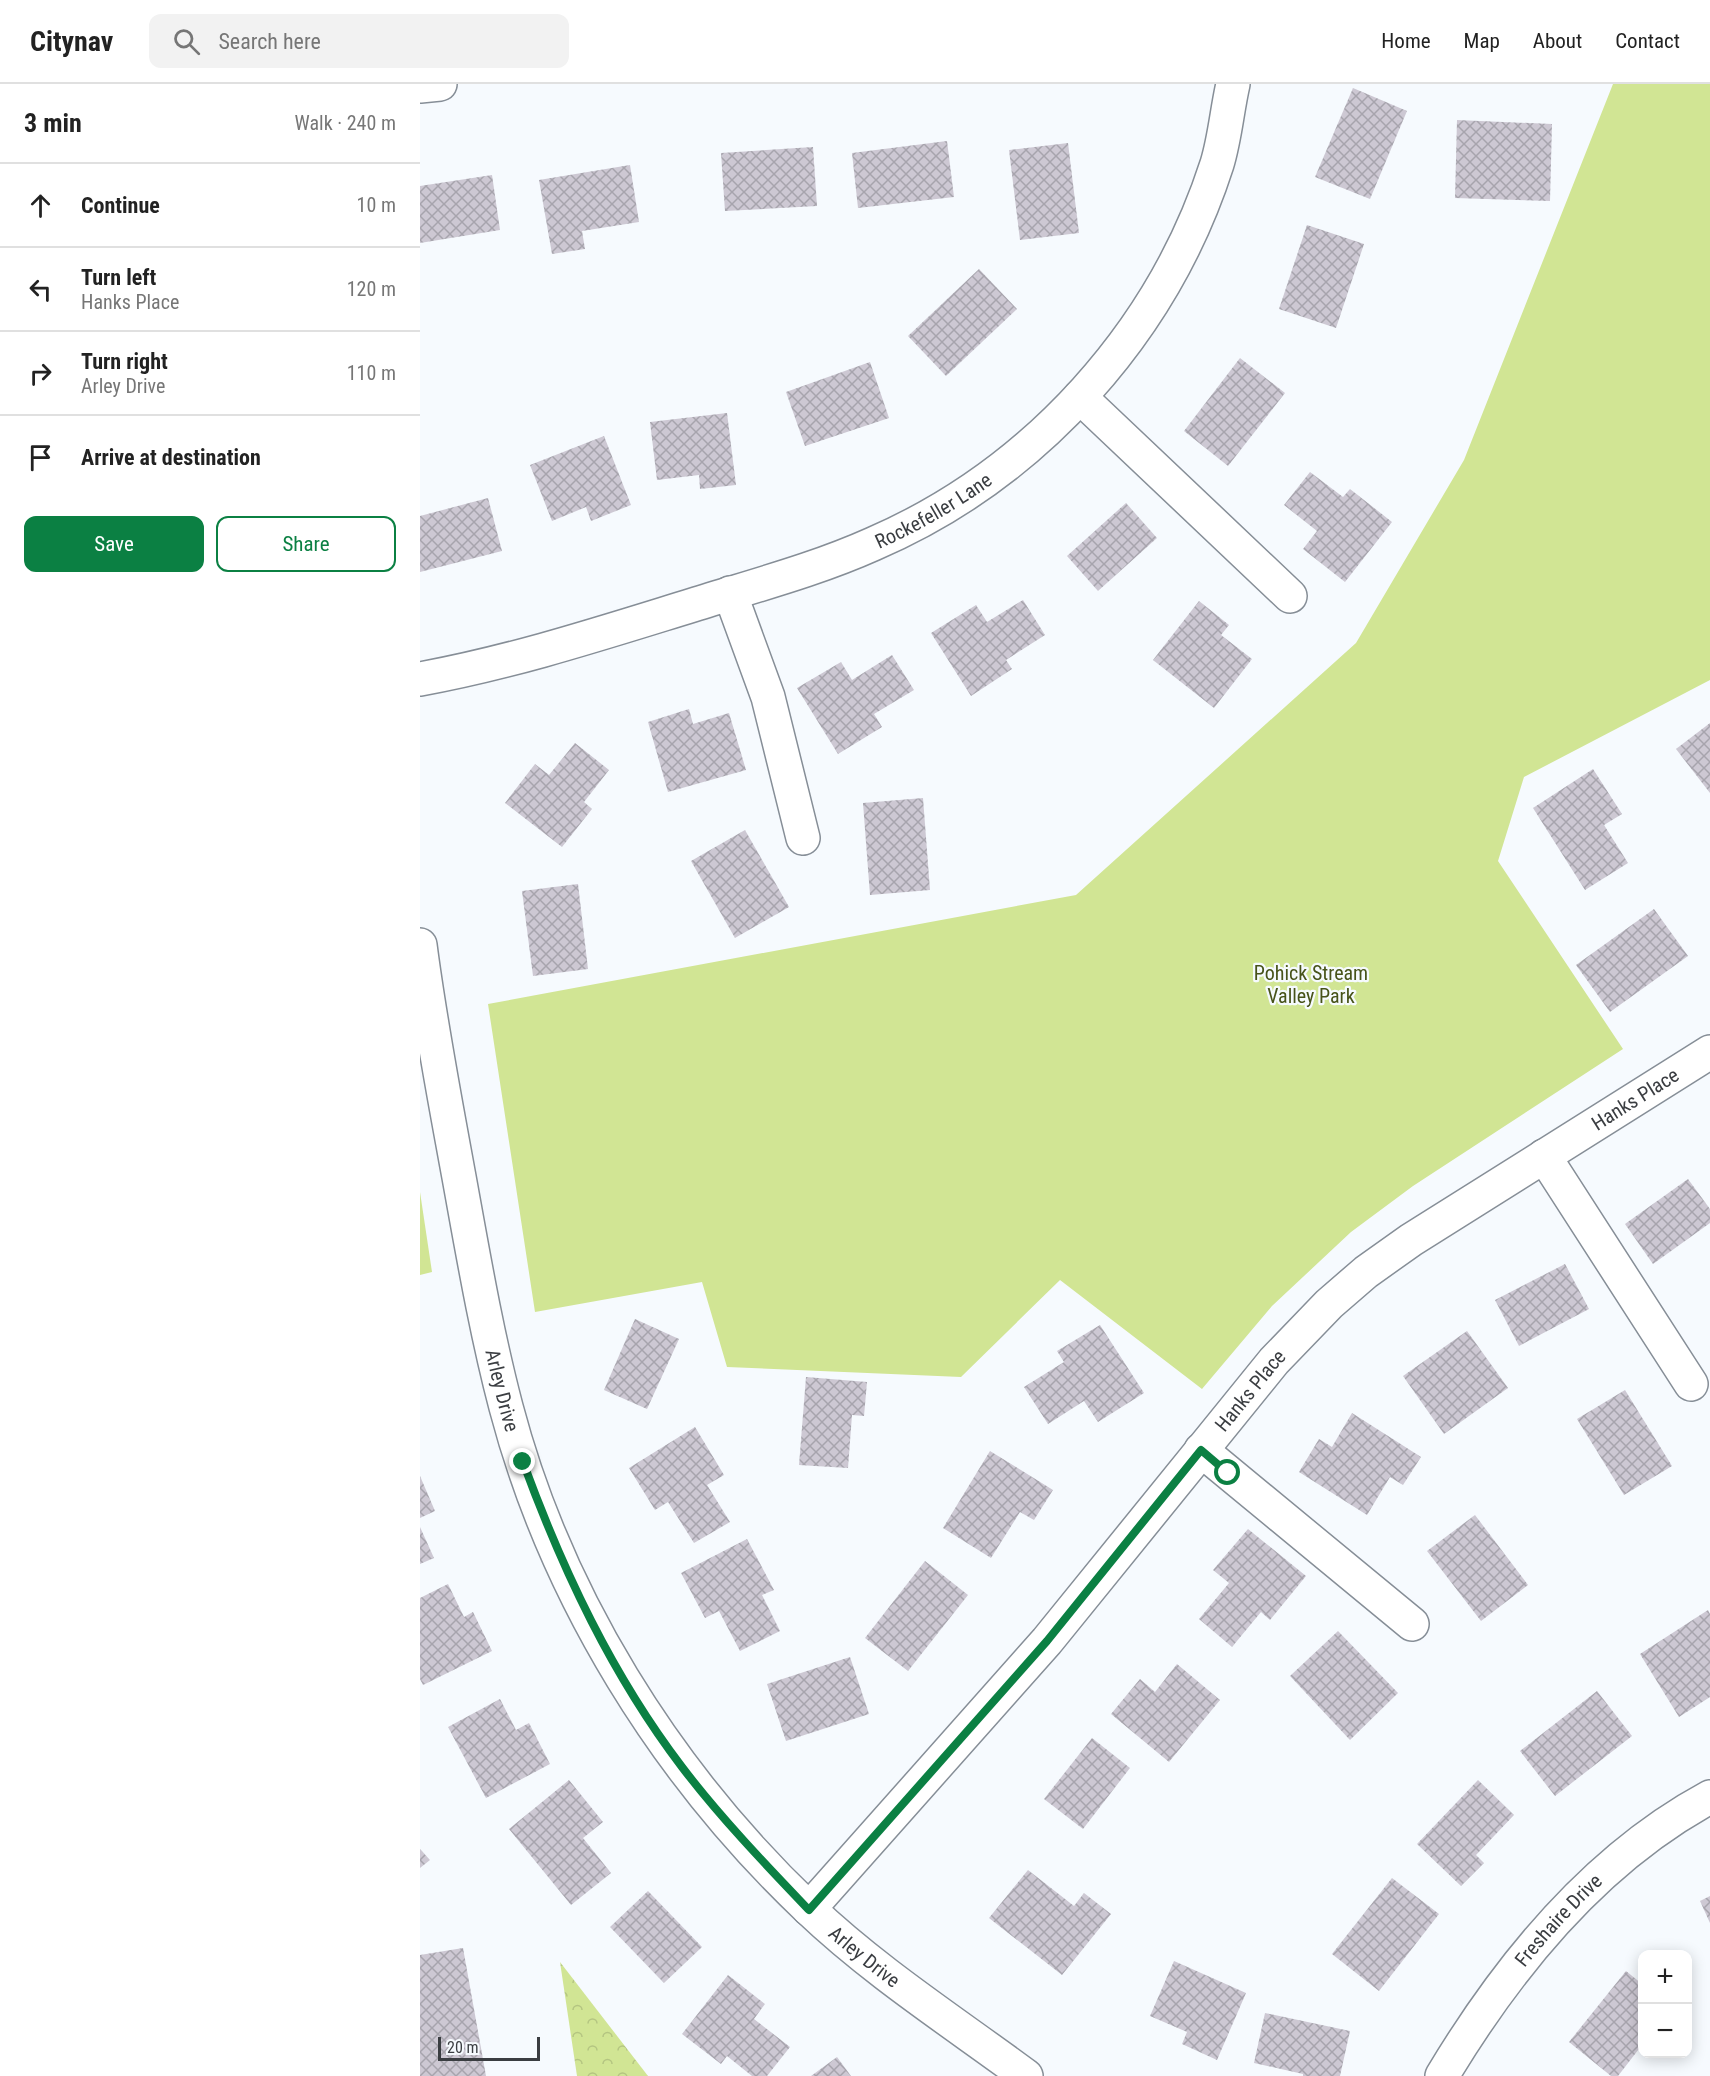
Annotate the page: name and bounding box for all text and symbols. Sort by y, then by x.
search box [149,14,569,68]
text: Citynav [30,25,113,58]
icon: search [170,25,203,58]
text: Search here [218,29,321,54]
text: Home [1381,29,1431,53]
text: Map [1464,29,1500,53]
text: About [1533,29,1582,53]
text: Contact [1615,29,1680,53]
text: 3 min [24,108,82,138]
text: Walk · 240 m [295,111,396,135]
icon: ahead [24,189,57,222]
text: Continue [81,193,160,218]
text: 10 m [357,193,396,217]
text: Turn left [81,265,156,290]
icon: left [24,273,57,306]
text: 120 m [347,277,396,301]
text: Hanks Place [81,290,179,314]
text: Turn right [81,349,168,374]
icon: right [24,357,57,390]
text: 110 m [347,361,396,385]
text: Arley Drive [81,374,165,398]
icon: arrive [24,441,57,474]
text: Arrive at destination [81,445,261,470]
street label: Rockefeller Lane [871,468,996,554]
button: Save [24,516,204,572]
button: Share [216,516,396,572]
park label: Pohick Stream Valley Park [1254,961,1368,1008]
street label: Hanks Place [1587,1063,1683,1135]
street label: Hanks Place [1210,1345,1290,1436]
street label: Arley Drive [480,1347,524,1434]
route end [509,1448,535,1474]
route start [1214,1459,1240,1485]
street label: Freshaire Drive [1510,1869,1607,1971]
street label: Arley Drive [824,1921,905,1992]
map controls [1638,1950,1692,2058]
button: + [1638,1950,1692,2004]
button: − [1638,2004,1692,2058]
scale bar [438,2034,540,2062]
text: 20 m [447,2038,479,2057]

